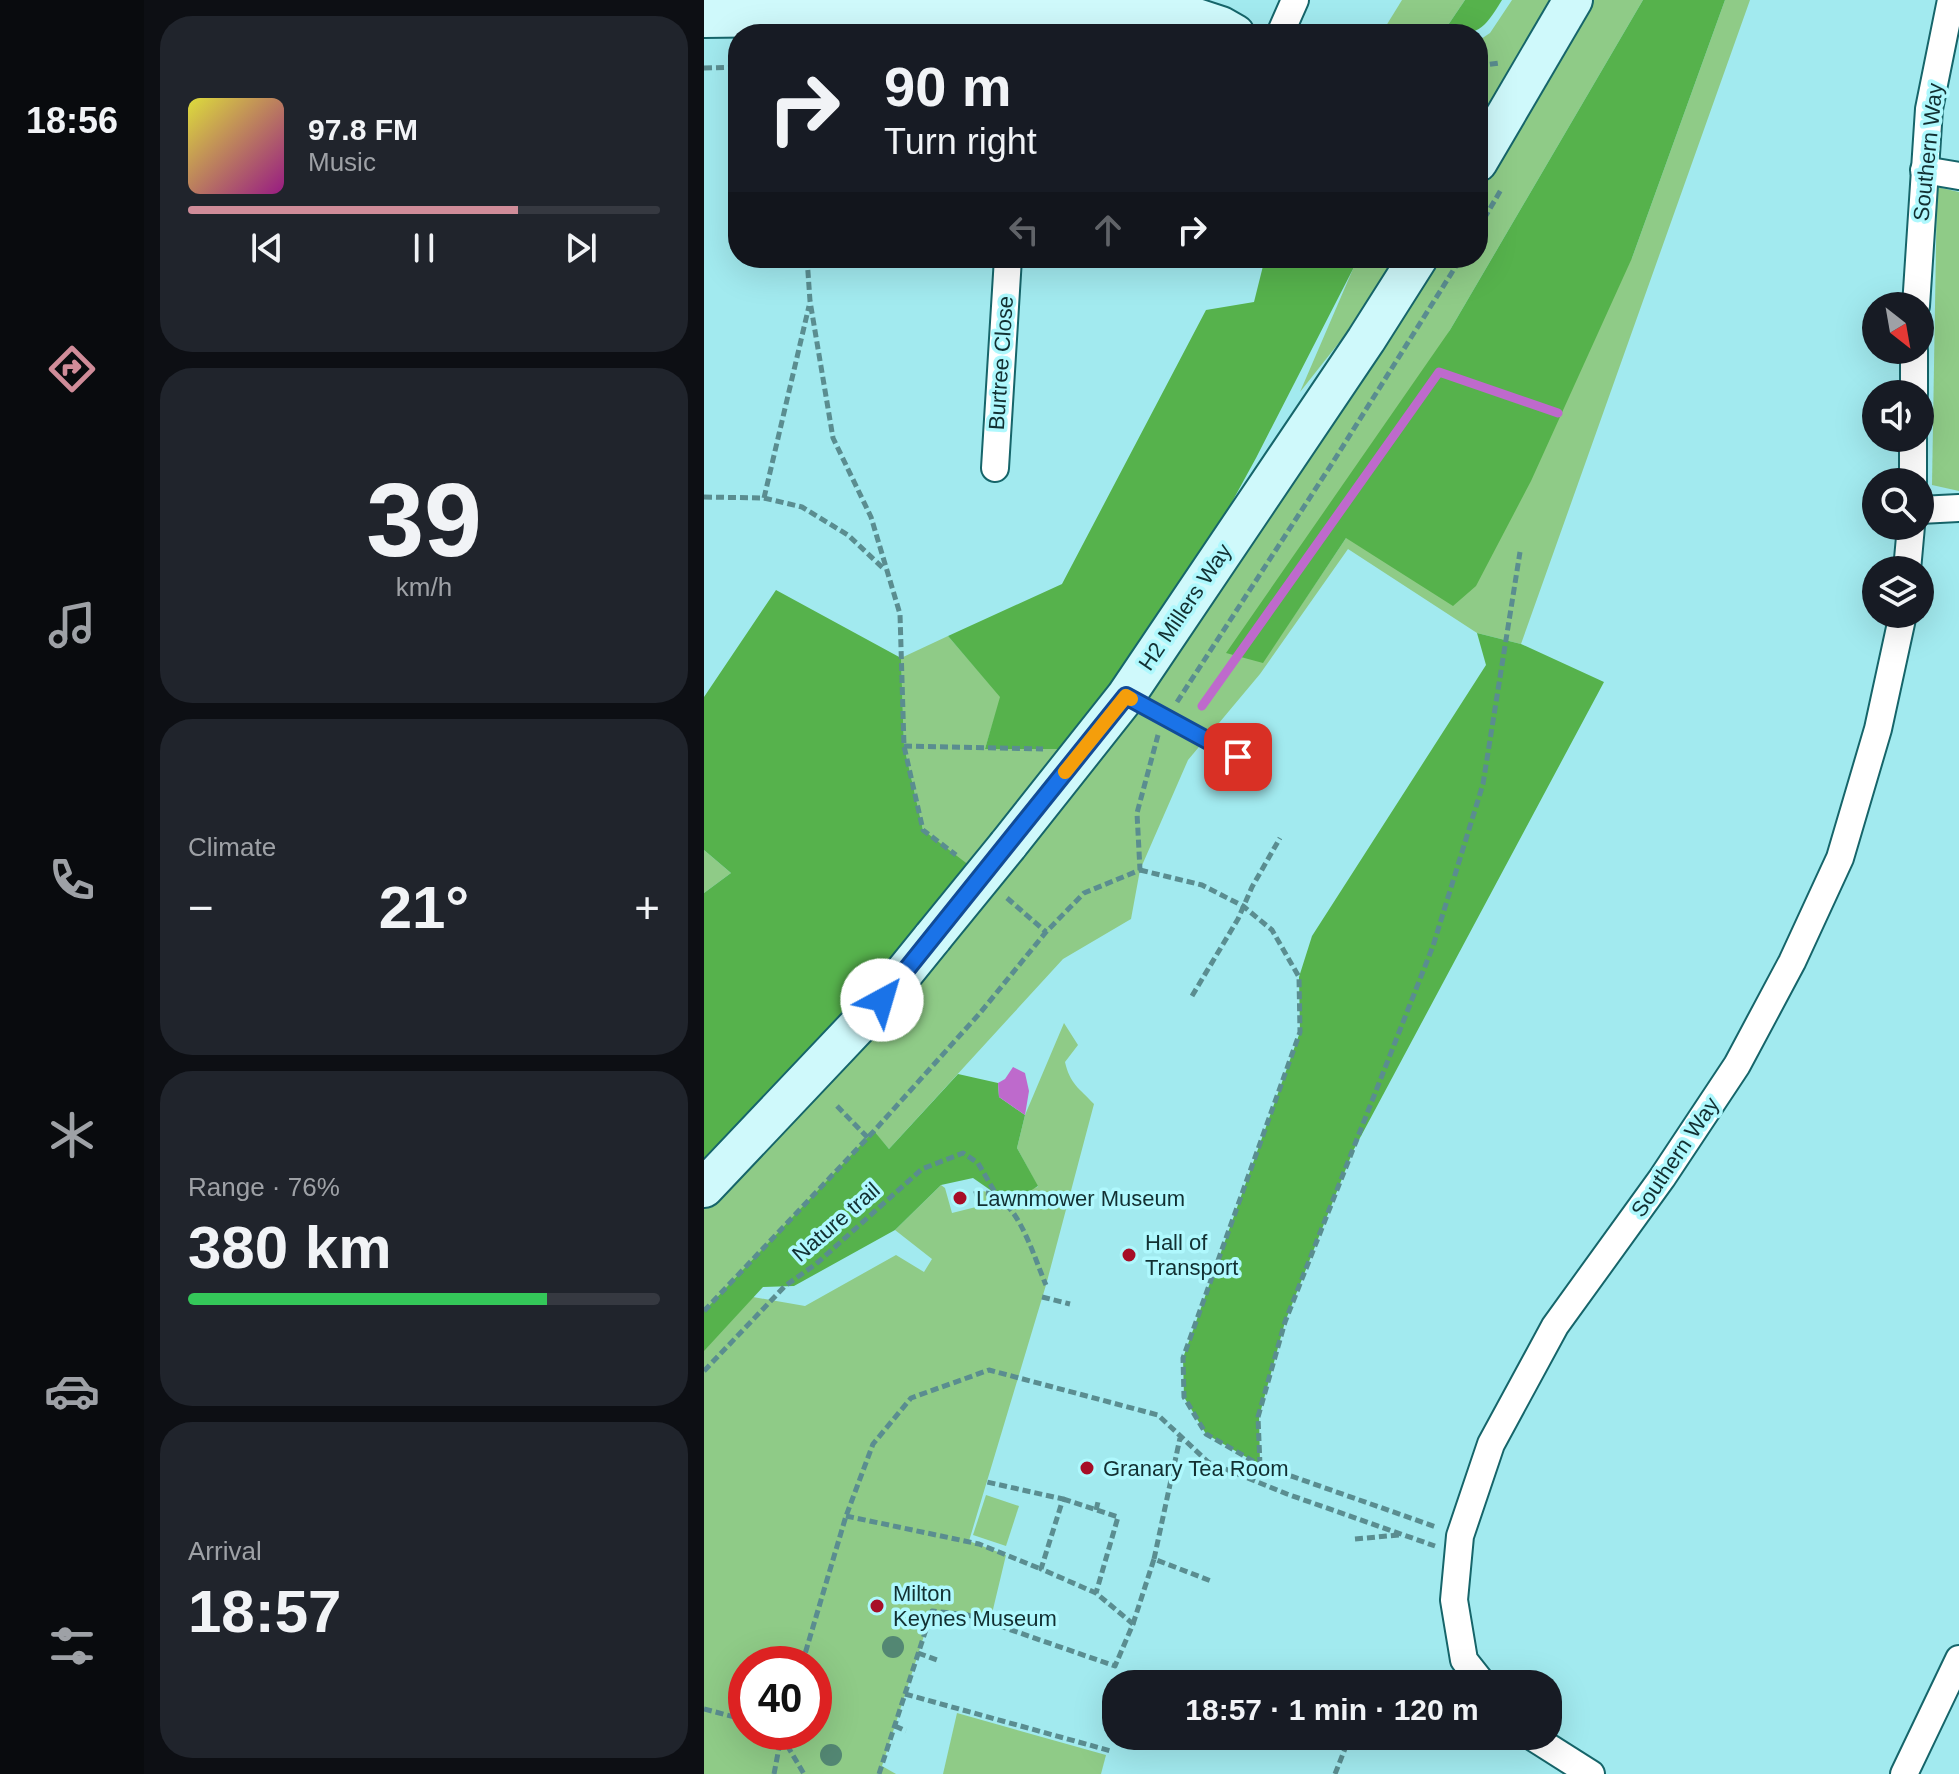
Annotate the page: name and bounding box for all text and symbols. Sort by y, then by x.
text: 90 m [884,55,1012,118]
icon: right [752,56,856,160]
street label: Southern Way [1908,82,1948,222]
text: 18:56 [26,100,118,141]
text: 97.8 FM [308,113,418,146]
text: Turn right [884,121,1037,162]
text: Music [308,147,376,177]
icon: left [1002,208,1046,252]
icon: ahead [1086,208,1130,252]
icon: right [1170,208,1214,252]
icon: previous [245,226,289,270]
icon: pause [402,226,446,270]
icon: next [559,226,603,270]
north arrow [1862,292,1934,364]
map controls [1862,292,1934,628]
street label: Burtree Close [984,295,1018,431]
icon: directions [44,341,100,397]
button: sound [1862,380,1934,452]
text: 39 [366,462,482,578]
button: search [1862,468,1934,540]
street label: H2 Millers Way [1134,539,1236,675]
button: layers [1862,556,1934,628]
text: km/h [396,572,452,602]
icon: music [44,597,100,653]
pin [1204,723,1272,791]
icon: arrive [1216,735,1260,779]
text: Climate [188,832,276,862]
icon: phone [44,852,100,908]
text: 21° [379,874,469,941]
text: − [188,883,214,932]
text: + [634,883,660,932]
position arrow [840,958,924,1042]
street label: Southern Way [1626,1093,1724,1221]
icon: climate [44,1107,100,1163]
text: Range · 76% [188,1172,340,1202]
street label: Nature trail [787,1177,885,1267]
place label: Lawnmower Museum [976,1186,1185,1211]
marker: Lawnmower Museum [951,1189,969,1207]
text: 380 km [188,1214,392,1281]
place label: Hall of Transport [1145,1230,1238,1280]
marker: Hall of Transport [1120,1246,1138,1264]
icon: car [44,1363,100,1419]
place label: Granary Tea Room [1103,1456,1288,1481]
marker: Granary Tea Room [1078,1459,1096,1477]
text: Arrival [188,1536,262,1566]
text: 18:57 [188,1578,341,1645]
place label: Milton Keynes Museum [893,1581,1057,1631]
marker: Milton Keynes Museum [868,1597,886,1615]
icon: filters [44,1618,100,1674]
speed limit sign: 40 [728,1646,832,1750]
text: 18:57 · 1 min · 120 m [1185,1693,1479,1726]

